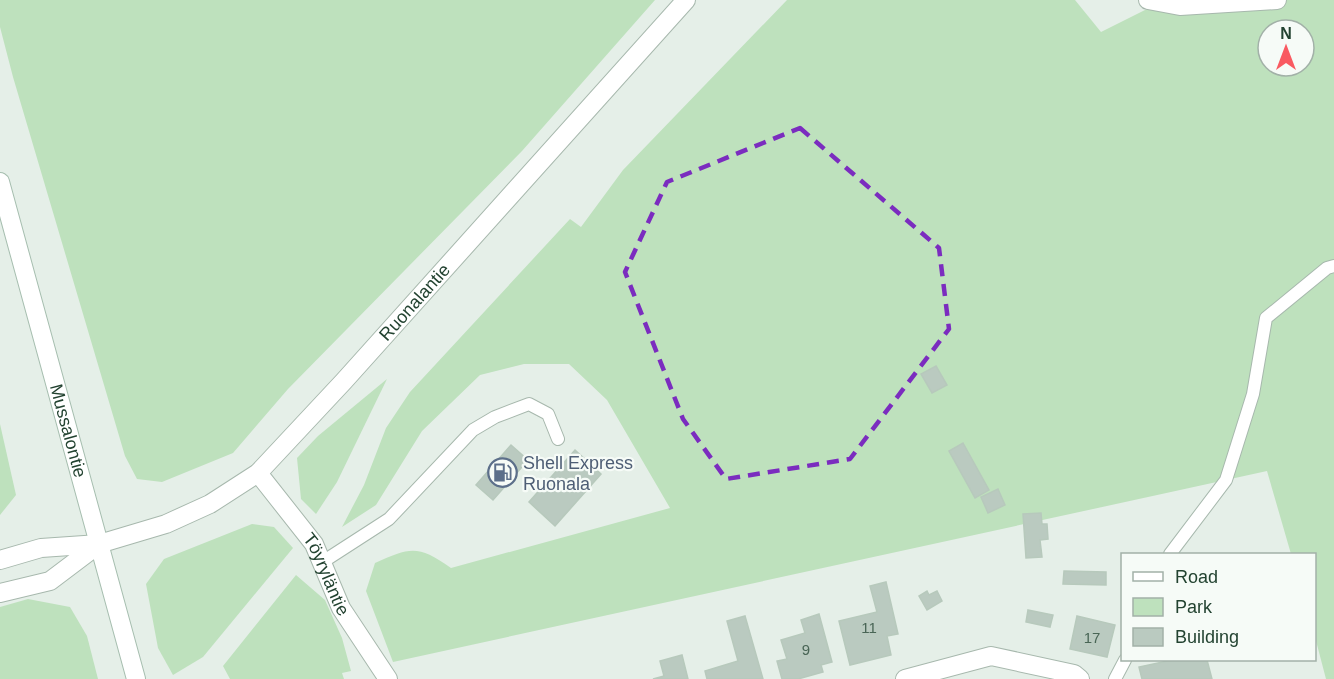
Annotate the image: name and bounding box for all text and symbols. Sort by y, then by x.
north arrow [1256,18,1316,78]
text: N [1280,25,1292,42]
street label: Ruonalantie [375,260,454,345]
street label: Mussalontie [46,382,90,480]
place label: Shell Express Ruonala [523,453,633,494]
fuel station icon: Shell Express Ruonala [486,457,518,489]
street label: Töyryläntie [299,529,353,619]
legend [1121,553,1316,661]
text: Road [1175,567,1218,587]
text: Park [1175,597,1213,617]
house number: 11 [861,619,877,636]
text: Building [1175,627,1239,647]
house number: 17 [1084,629,1100,646]
house number: 9 [802,641,810,658]

